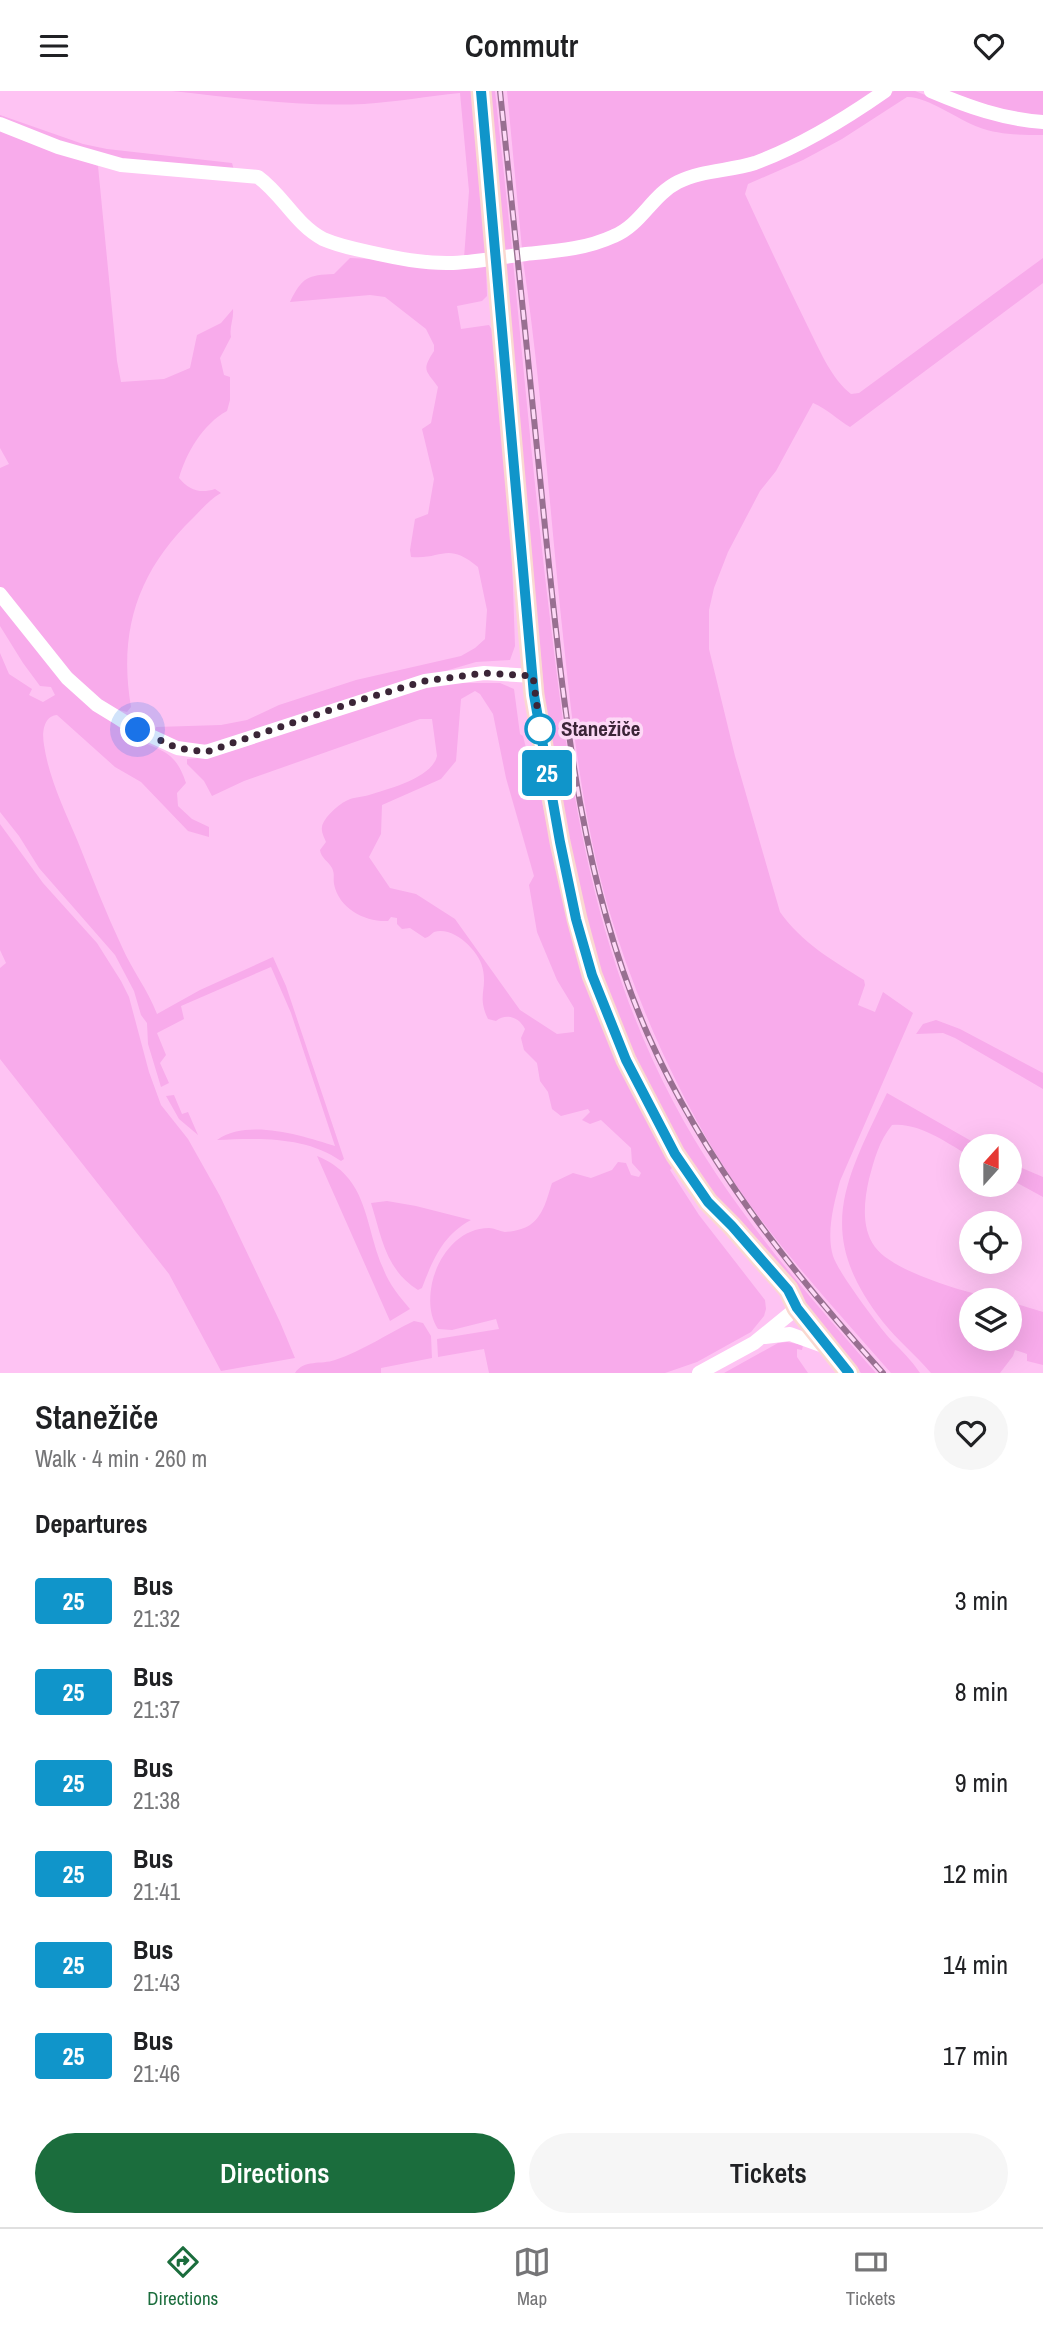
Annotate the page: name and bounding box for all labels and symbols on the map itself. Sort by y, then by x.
your location [120,712,155,747]
marker: Stanežiče [525,714,555,744]
place label: Stanežiče [561,714,640,743]
line badge: 25 [516,750,578,796]
north arrow [959,1134,1022,1197]

